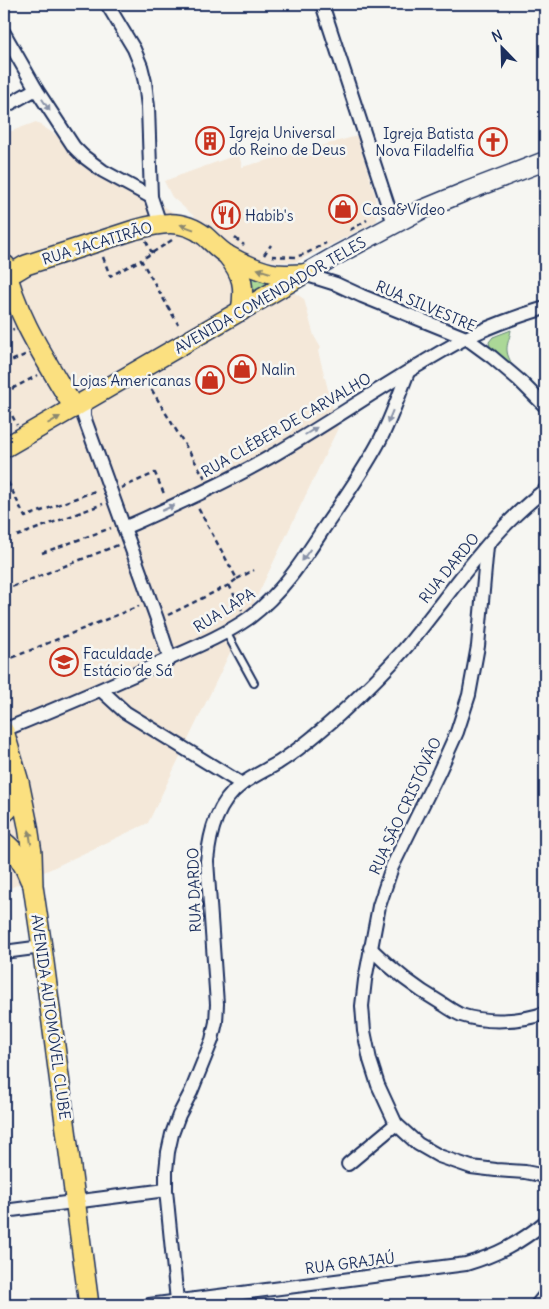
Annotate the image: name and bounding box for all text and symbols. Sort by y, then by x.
north arrow [476,22,526,72]
text: N [489,26,505,46]
one-way arrow [42,98,51,111]
place label: Igreja Universal do Reino de Deus [229,123,346,159]
place label: Igreja Batista Nova Filadelfia [375,124,474,160]
building icon: Igreja Universal do Reino de Deus [195,126,225,156]
church icon: Igreja Batista Nova Filadelfia [478,127,508,157]
shop icon: Casa&Vídeo [328,194,358,224]
restaurant icon: Habib's [211,200,241,230]
place label: Casa&Vídeo [362,200,445,219]
place label: Habib's [245,206,294,225]
street label: RUA JACATIRÃO [40,217,154,269]
one-way arrow [180,223,195,230]
street label: AVENIDA COMENDADOR TELES [171,232,369,358]
one-way arrow [257,266,272,274]
street label: RUA SILVESTRE [373,276,479,336]
shop icon: Nalin [227,354,257,384]
place label: Nalin [261,360,296,379]
shop icon: Lojas Americanas [195,365,225,395]
street label: RUA CLÉBER DE CARVALHO [198,369,374,481]
place label: Lojas Americanas [72,371,191,390]
one-way arrow [386,410,394,425]
one-way arrow [46,416,61,424]
one-way arrow [304,427,318,436]
one-way arrow [161,504,175,512]
street label: RUA DARDO [415,529,483,607]
one-way arrow [301,549,311,562]
street label: RUA LAPA [190,583,259,636]
place label: Faculdade Estácio de Sá [83,644,173,680]
school or university icon: Faculdade Estácio de Sá [49,647,79,677]
street label: RUA SÃO CRISTÓVÃO [364,734,445,878]
one-way arrow [26,829,34,845]
street label: RUA DARDO [183,847,205,933]
street label: AVENIDA AUTOMÓVEL CLUBE [27,913,76,1121]
street label: RUA GRAJAÚ [304,1247,396,1278]

